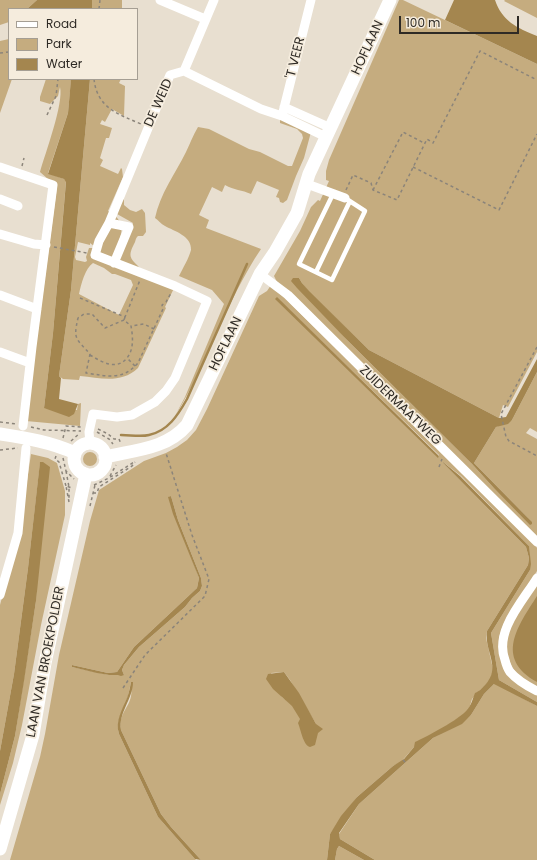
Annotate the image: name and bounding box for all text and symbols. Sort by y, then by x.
legend [8,8,138,80]
scale bar [401,8,521,34]
text: 100 m [406,14,440,31]
text: Road [46,15,77,32]
street label: HOFLAAN [349,18,387,78]
text: Park [46,35,72,52]
street label: 'T VEER [283,35,309,81]
text: Water [46,55,82,72]
street label: DE WEID [141,76,177,130]
street label: HOFLAAN [206,314,246,374]
street label: ZUIDERMAATWEG [356,363,444,449]
street label: LAAN VAN BROEKPOLDER [24,585,68,739]

